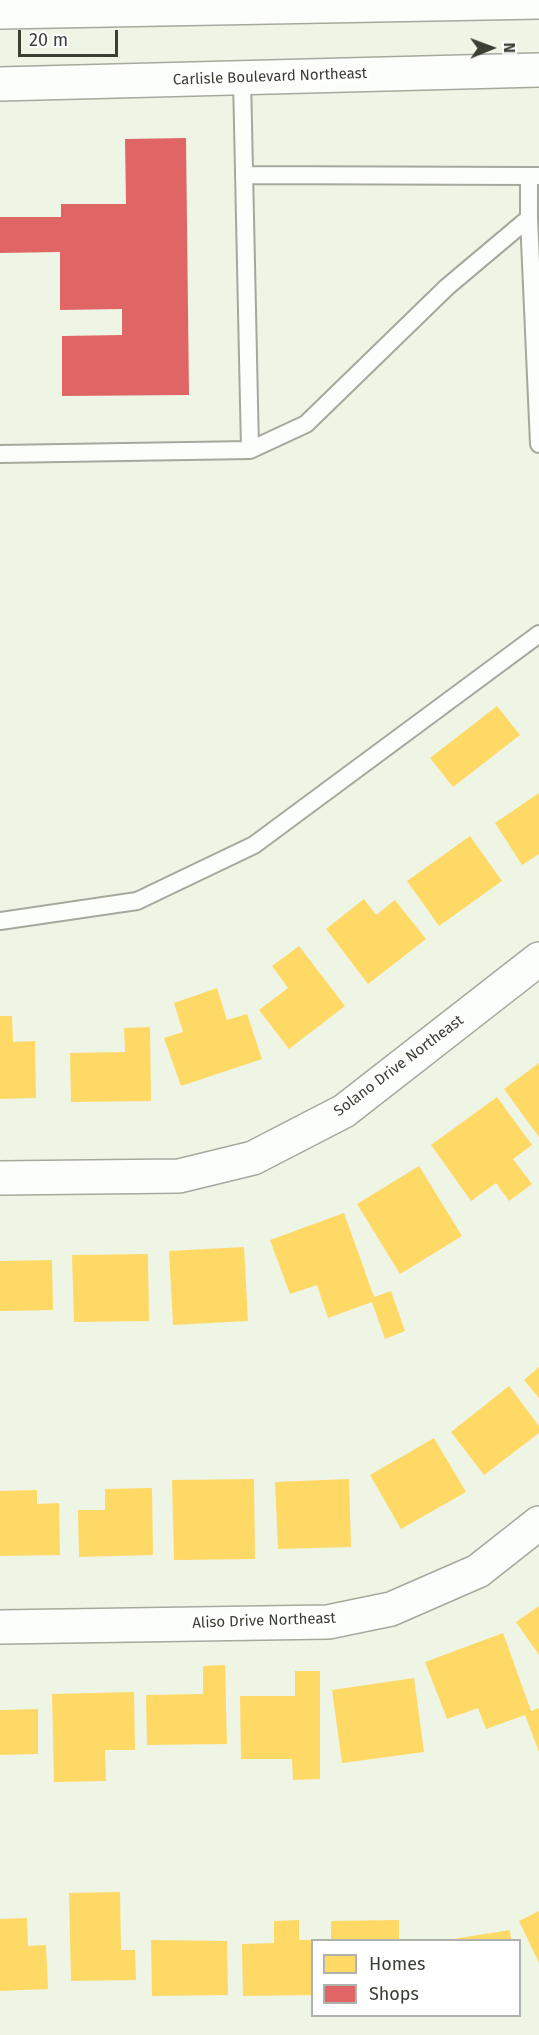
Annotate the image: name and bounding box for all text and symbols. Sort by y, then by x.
scale bar [21,18,122,56]
north arrow [461,18,521,78]
text: 20 m [29,29,68,51]
text: N [500,42,519,53]
street label: Carlisle Boulevard Northeast [173,65,367,89]
street label: Solano Drive Northeast [331,1011,467,1121]
street label: Aliso Drive Northeast [192,1610,336,1632]
legend [311,1939,521,2017]
text: Homes [369,1953,425,1975]
text: Shops [369,1983,419,2005]

